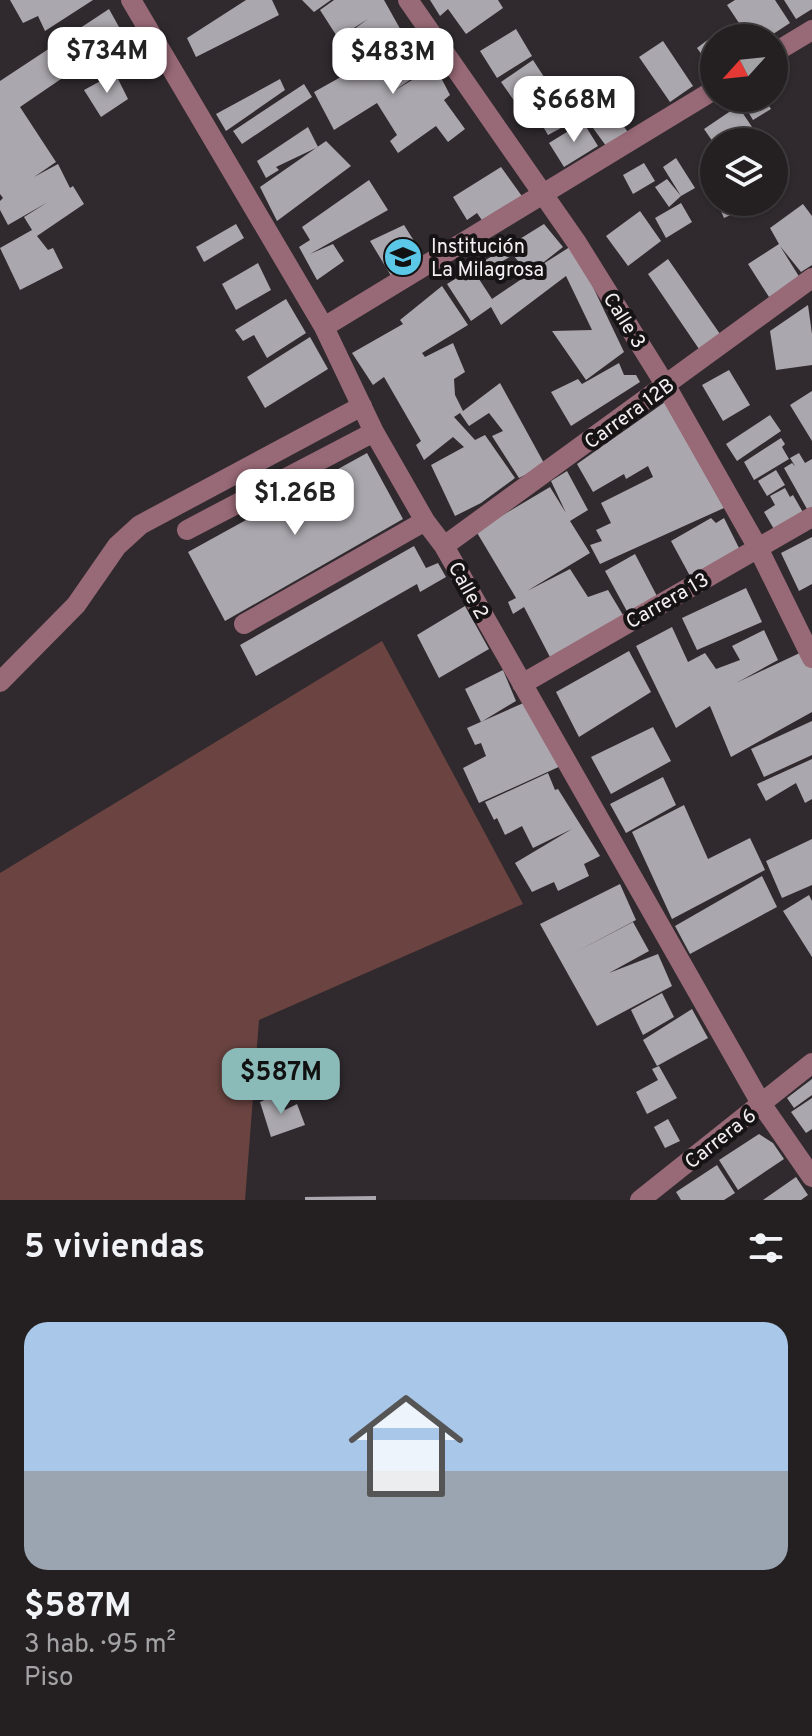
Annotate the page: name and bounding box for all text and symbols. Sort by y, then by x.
north arrow [700,24,788,112]
map controls [700,24,788,216]
pin: $734M [51,27,163,95]
pin: $483M [337,28,449,96]
text: $734M [66,36,148,69]
text: $483M [350,37,436,70]
pin: $668M [518,76,630,144]
text: $668M [532,85,616,118]
button: layers [700,128,788,216]
place label: Institución La Milagrosa [431,235,544,284]
school or university icon: Institución La Milagrosa [382,236,424,278]
street label: Calle 3 [596,288,651,354]
street label: Carrera 12B [580,373,680,456]
pin: $1.26B [230,469,360,537]
text: $1.26B [254,478,336,511]
street label: Calle 2 [441,558,494,624]
street label: Carrera 13 [622,568,714,636]
pin: $587M [225,1048,337,1116]
text: $587M [240,1057,322,1090]
street label: Carrera 6 [680,1103,762,1176]
icon: filters [744,1226,788,1270]
text: 5 viviendas [24,1227,205,1270]
icon: home [334,1374,478,1518]
text: $587M [24,1586,132,1629]
text: 3 hab. · 95 m² [24,1629,176,1662]
text: Piso [24,1662,73,1695]

